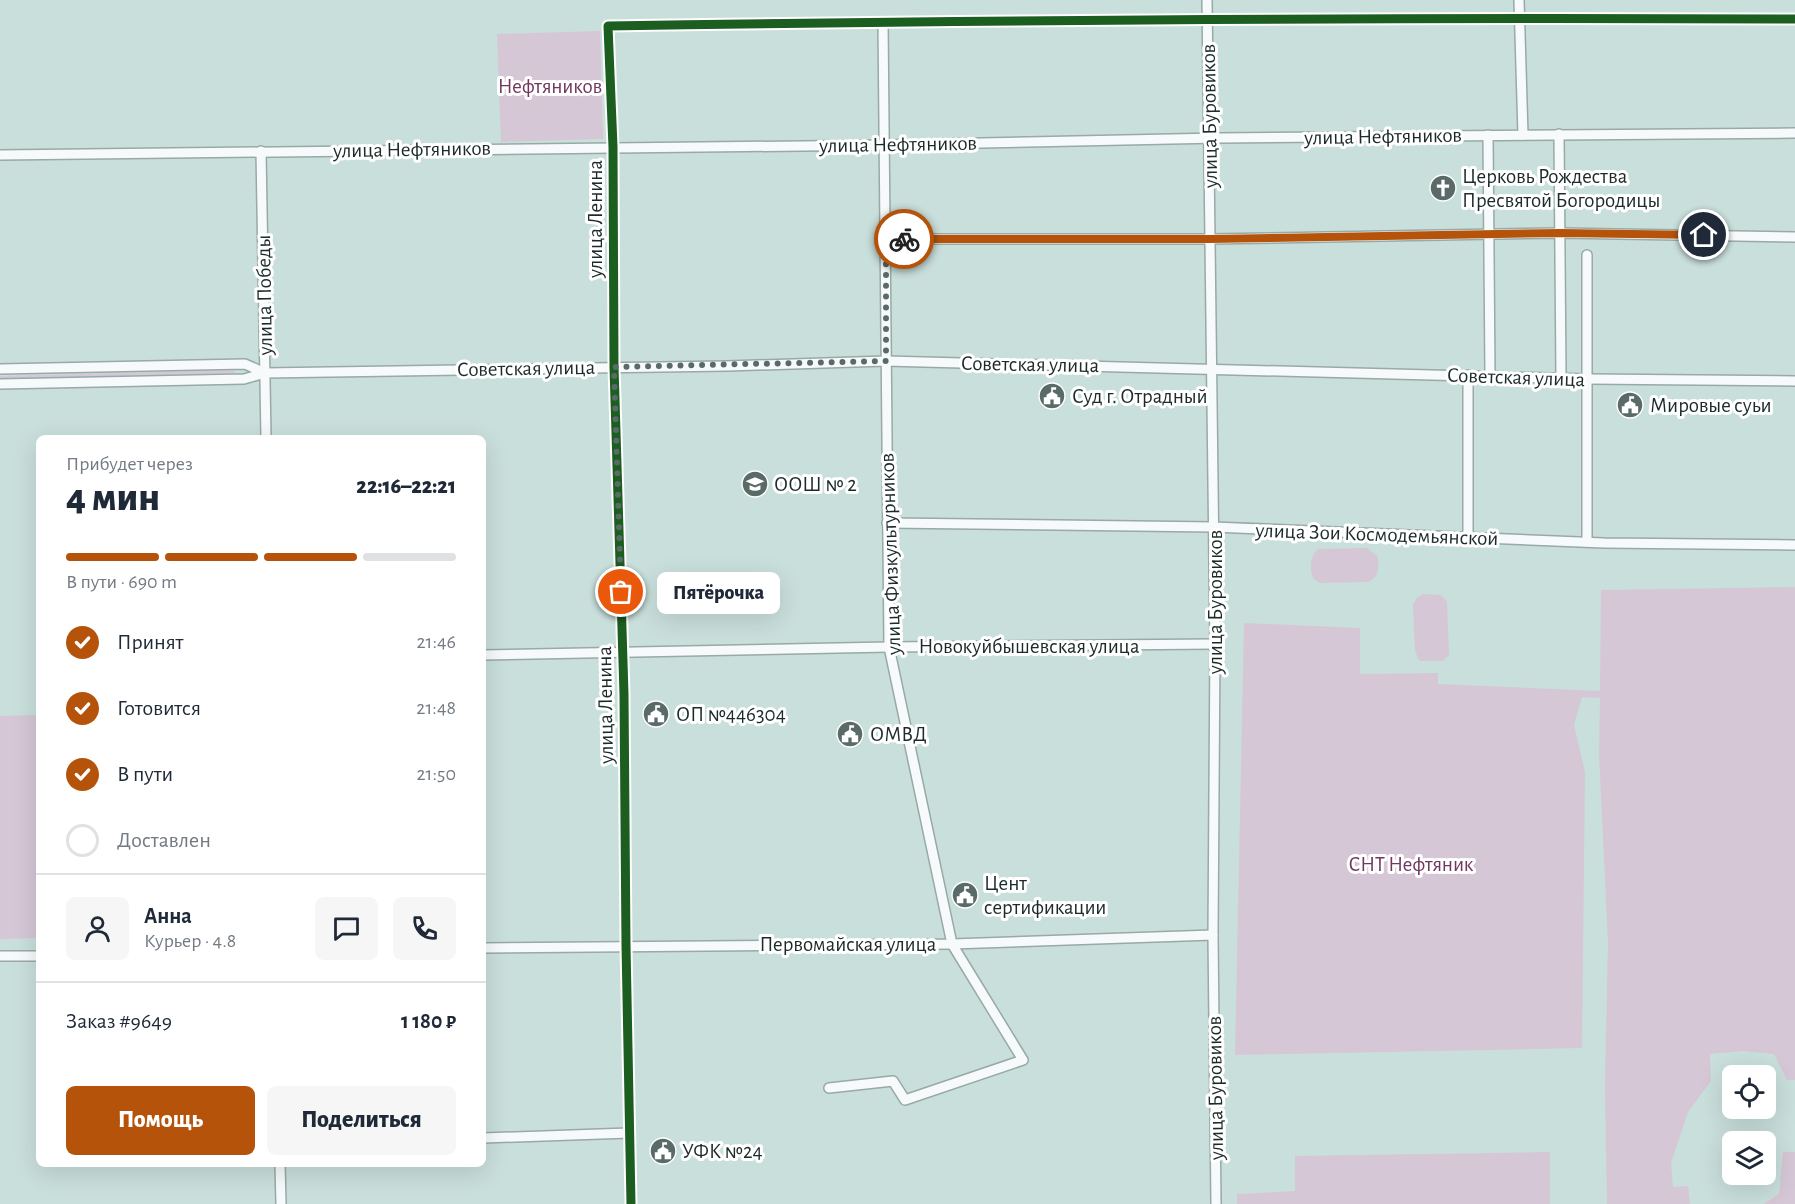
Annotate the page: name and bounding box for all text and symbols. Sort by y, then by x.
street label: улица Буровиков [1198,44,1221,189]
park label: Нефтяников [498,76,602,97]
street label: улица Нефтяников [1303,125,1462,148]
street label: улица Нефтяников [818,133,977,156]
street label: улица Нефтяников [332,138,491,161]
street label: улица Ленина [585,160,606,279]
place label: Церковь Рождества Пресвятой Богородицы [1462,166,1660,211]
church icon: Церковь Рождества Пресвятой Богородицы [1428,173,1458,203]
courier [874,209,934,269]
pin [1678,209,1729,260]
icon: home [1687,218,1720,251]
icon: bike [888,223,921,256]
street label: улица Победы [253,235,276,356]
street label: Советская улица [961,353,1100,376]
street label: Советская улица [457,357,596,380]
street label: Советская улица [1447,365,1586,390]
public building icon: Суд г. Отрадный [1037,381,1067,411]
place label: Суд г. Отрадный [1072,386,1208,407]
public building icon: Мировые суьи [1615,390,1645,420]
place label: Мировые суьи [1650,395,1772,416]
street label: улица Физкультурников [876,453,905,656]
text: Прибудет через [66,454,193,474]
school or university icon: ООШ № 2 [740,469,770,499]
place label: ООШ № 2 [774,474,857,495]
text: 22:16–22:21 [356,475,456,497]
text: 4 мин [66,479,160,518]
street label: улица Зои Космодемьянской [1254,520,1499,549]
street label: улица Буровиков [1205,530,1226,675]
pin [595,566,646,617]
callout: Пятёрочка [657,571,780,613]
text: В пути · 690 m [66,572,177,592]
icon: bag [604,575,637,608]
text: Пятёрочка [673,583,764,603]
icon: check [66,626,99,659]
text: Принят [117,631,183,653]
text: 21:46 [416,632,456,652]
street label: Новокуйбышевская улица [918,636,1140,657]
street label: улица Ленина [594,645,617,765]
icon: check [66,692,99,725]
text: Готовится [117,697,201,719]
text: 21:48 [416,698,456,718]
public building icon: ОП №446304 [641,699,671,729]
place label: ОП №446304 [676,704,786,725]
public building icon: ОМВД [835,719,865,749]
place label: ОМВД [870,724,927,745]
icon: check [66,758,99,791]
text: В пути [117,763,173,785]
text: 21:50 [417,764,456,784]
text: Доставлен [117,829,211,851]
park label: СНТ Нефтяник [1349,854,1474,875]
place label: Цент сертификации [984,873,1106,918]
public building icon: Цент сертификации [950,880,980,910]
button: person [66,897,129,960]
button: chat [315,897,378,960]
button: phone [393,897,456,960]
text: Анна [144,905,192,927]
text: Курьер · 4.8 [144,931,236,951]
street label: Первомайская улица [760,934,937,955]
text: Заказ #9649 [66,1010,172,1032]
text: 1 180 ₽ [401,1010,456,1032]
street label: улица Буровиков [1204,1016,1227,1161]
map controls [1722,1065,1776,1185]
button: locate [1722,1065,1776,1119]
button: Помощь [66,1086,255,1155]
button: Поделиться [267,1086,456,1155]
button: layers [1722,1131,1776,1185]
public building icon: УФК №24 [648,1136,678,1166]
place label: УФК №24 [682,1141,763,1162]

